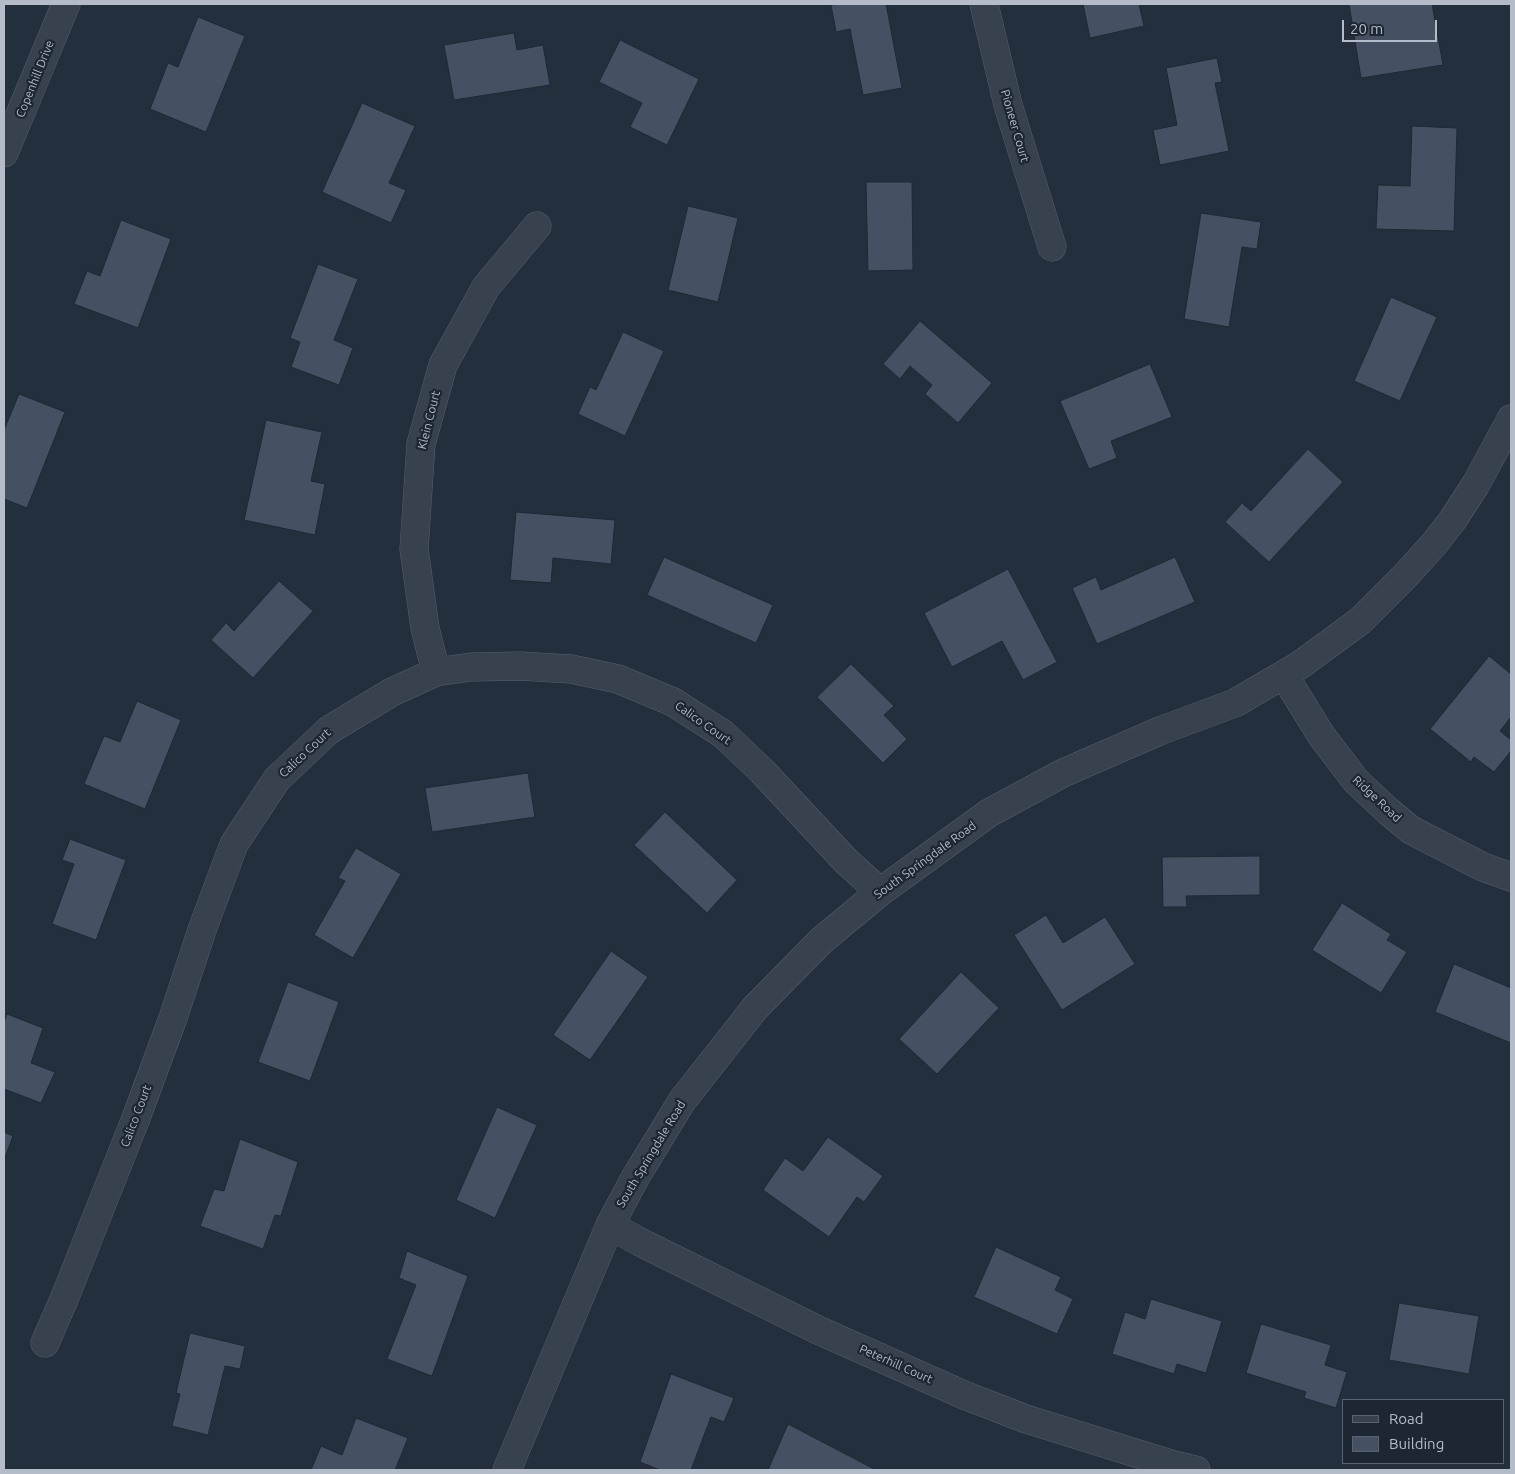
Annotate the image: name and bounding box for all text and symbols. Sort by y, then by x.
scale bar [1345,10,1440,42]
text: 20 m [1350,20,1383,37]
street label: Copenhill Drive [13,38,57,120]
street label: Pioneer Court [998,88,1032,164]
street label: Klein Court [415,389,443,451]
street label: Calico Court [672,698,734,748]
street label: Calico Court [276,725,334,781]
street label: Ridge Road [1350,773,1404,825]
street label: South Springdale Road [871,818,979,902]
street label: Calico Court [118,1083,154,1149]
street label: South Springdale Road [613,1098,689,1210]
street label: Peterhill Court [857,1341,935,1387]
legend [1342,1399,1505,1464]
text: Road [1389,1410,1424,1427]
text: Building [1389,1435,1444,1452]

